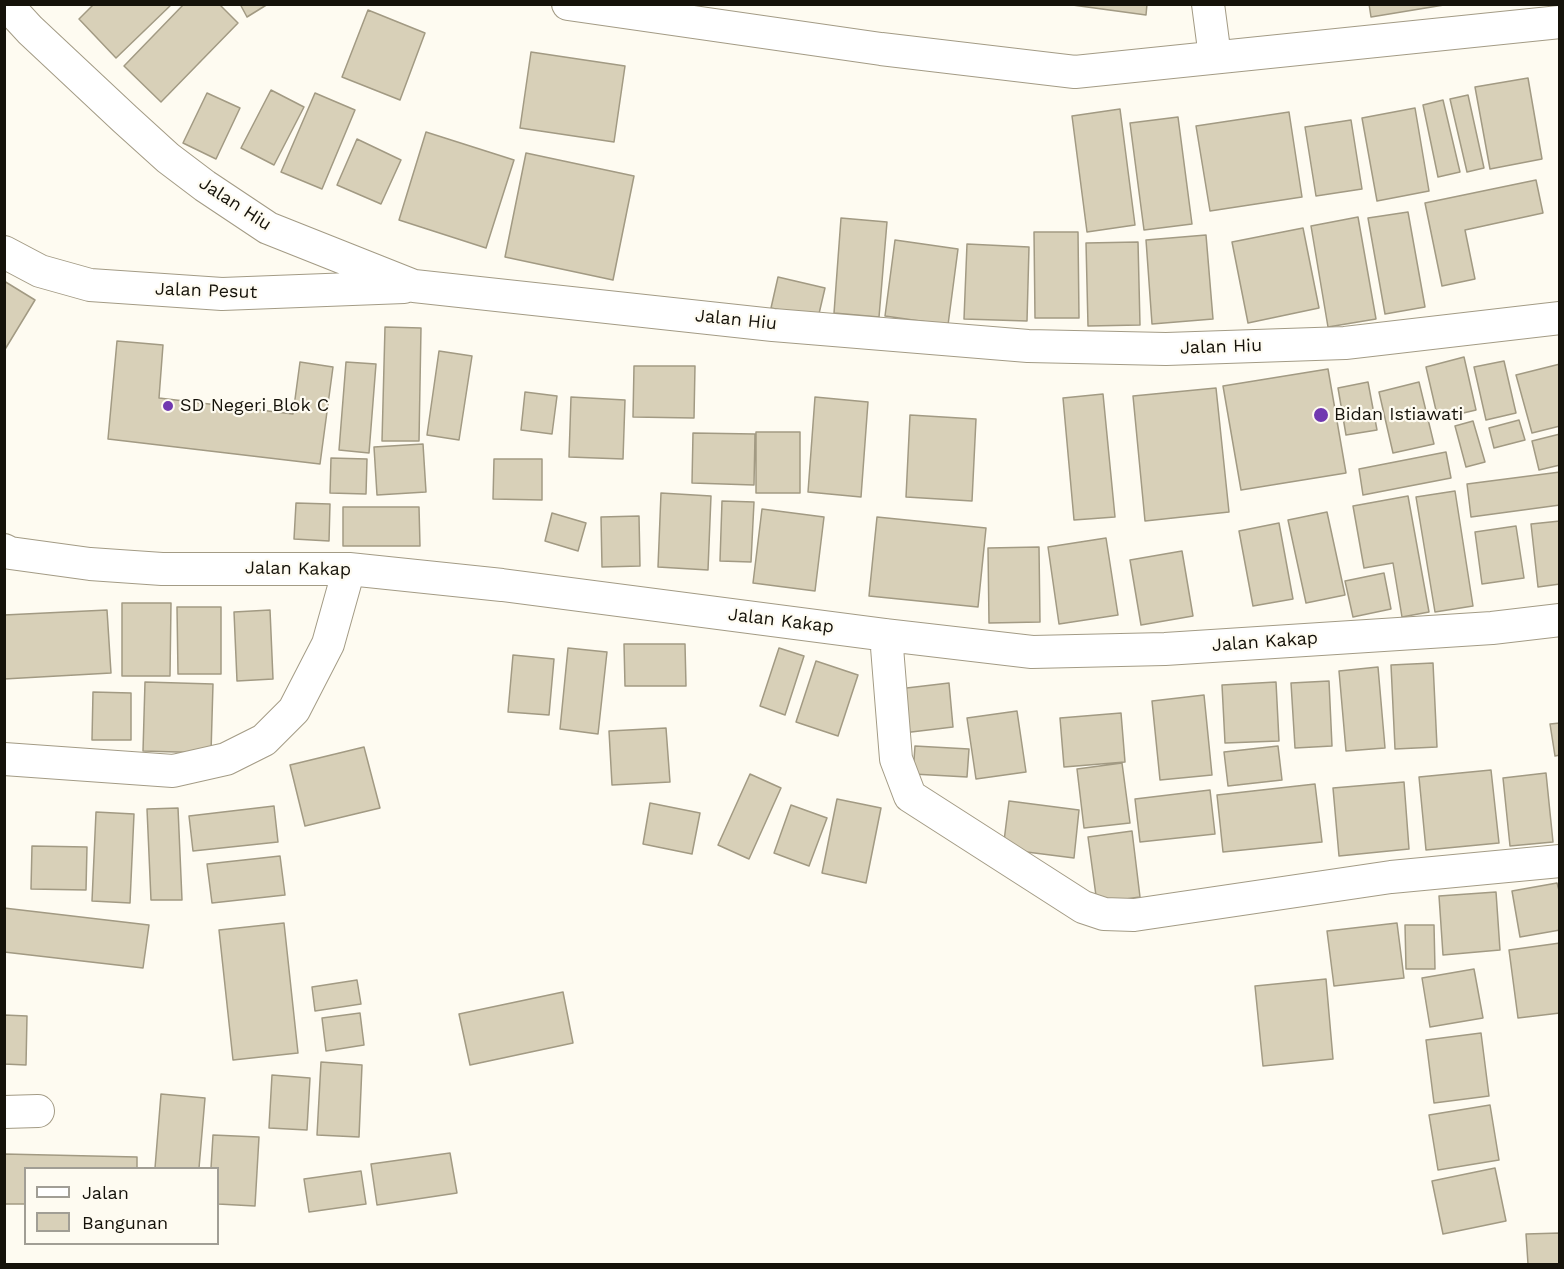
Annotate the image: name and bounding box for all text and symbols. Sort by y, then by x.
street label: Jalan Hiu [195,173,275,235]
street label: Jalan Pesut [154,278,258,304]
street label: Jalan Hiu [694,305,778,335]
street label: Jalan Hiu [1180,335,1262,359]
place label: SD Negeri Blok C [180,395,329,417]
marker: SD Negeri Blok C [161,399,175,413]
place label: Bidan Istiawati [1334,404,1463,426]
marker: Bidan Istiawati [1312,406,1330,424]
street label: Jalan Kakap [245,557,351,581]
street label: Jalan Kakap [727,604,835,638]
street label: Jalan Kakap [1211,628,1319,656]
legend [24,1167,219,1245]
text: Jalan [82,1182,129,1203]
text: Bangunan [82,1212,168,1233]

